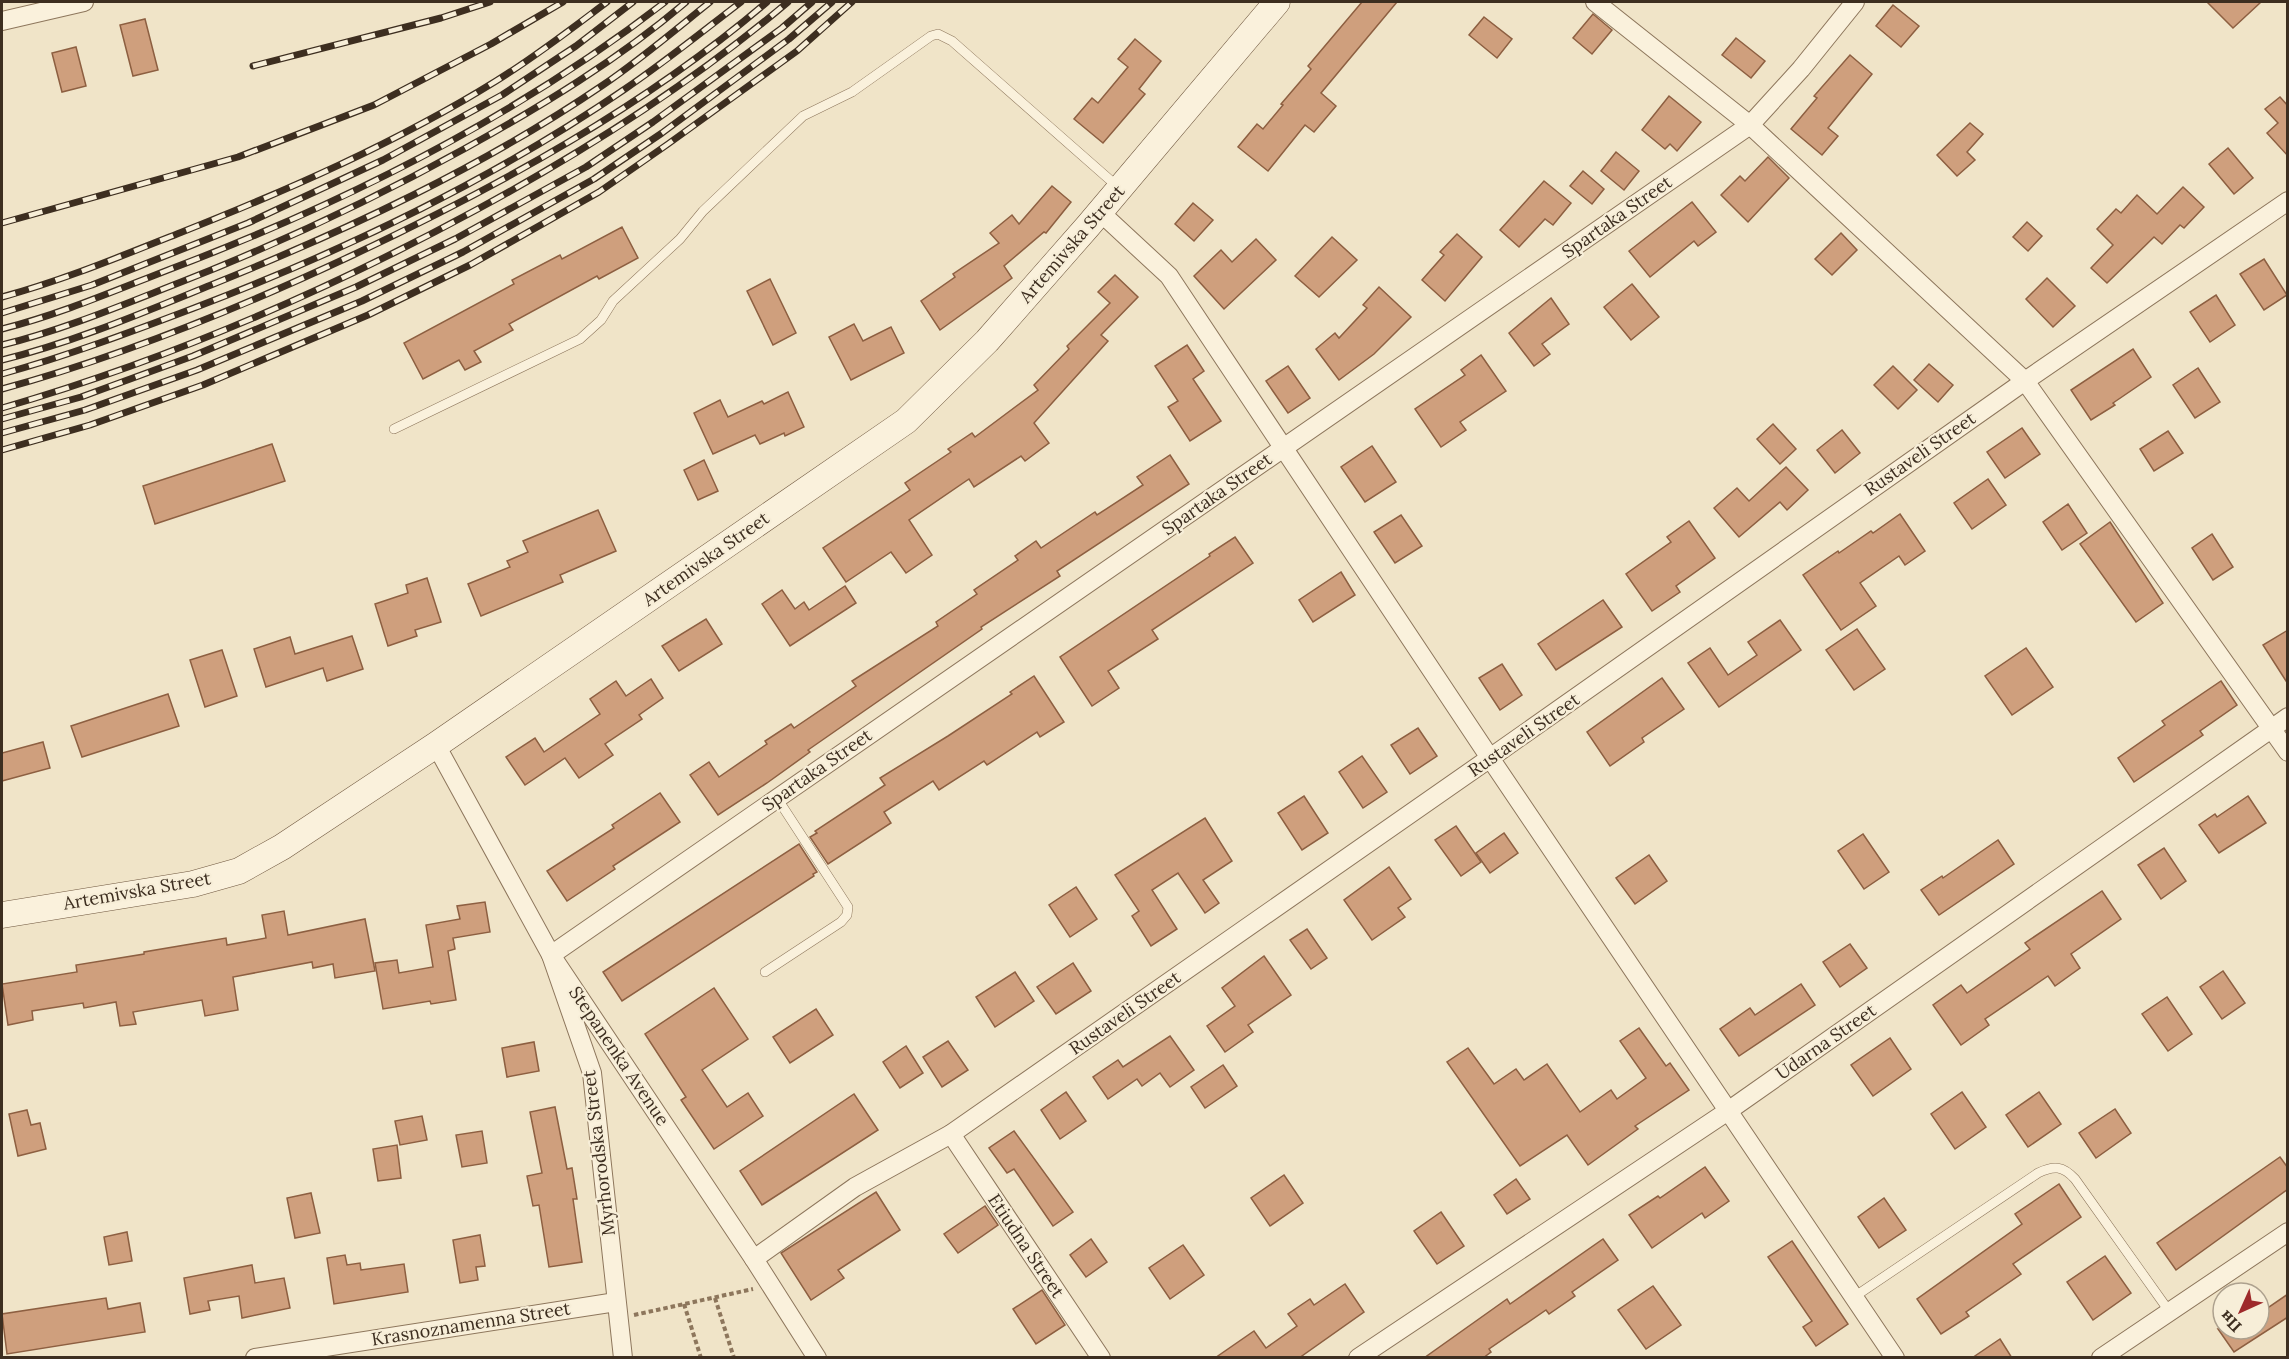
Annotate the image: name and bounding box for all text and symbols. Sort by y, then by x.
street label: Spartaka Street [1557,170,1676,263]
street label: Artemivska Street [1013,180,1129,308]
street label: Rustaveli Street [1860,407,1980,501]
street label: Spartaka Street [1157,447,1276,540]
street label: Artemivska Street [637,506,773,611]
street label: Rustaveli Street [1464,688,1584,782]
street label: Spartaka Street [757,723,876,816]
street label: Artemivska Street [60,866,212,915]
street label: Rustaveli Street [1065,966,1185,1060]
street label: Stepanenka Avenue [564,982,675,1130]
street label: Udarna Street [1771,999,1880,1085]
street label: Myrhorodska Street [577,1069,620,1237]
street label: Etiudna Street [983,1189,1070,1302]
north arrow [2211,1281,2271,1341]
street label: Krasnoznamenna Street [370,1296,572,1351]
text: Пн [2215,1306,2246,1337]

